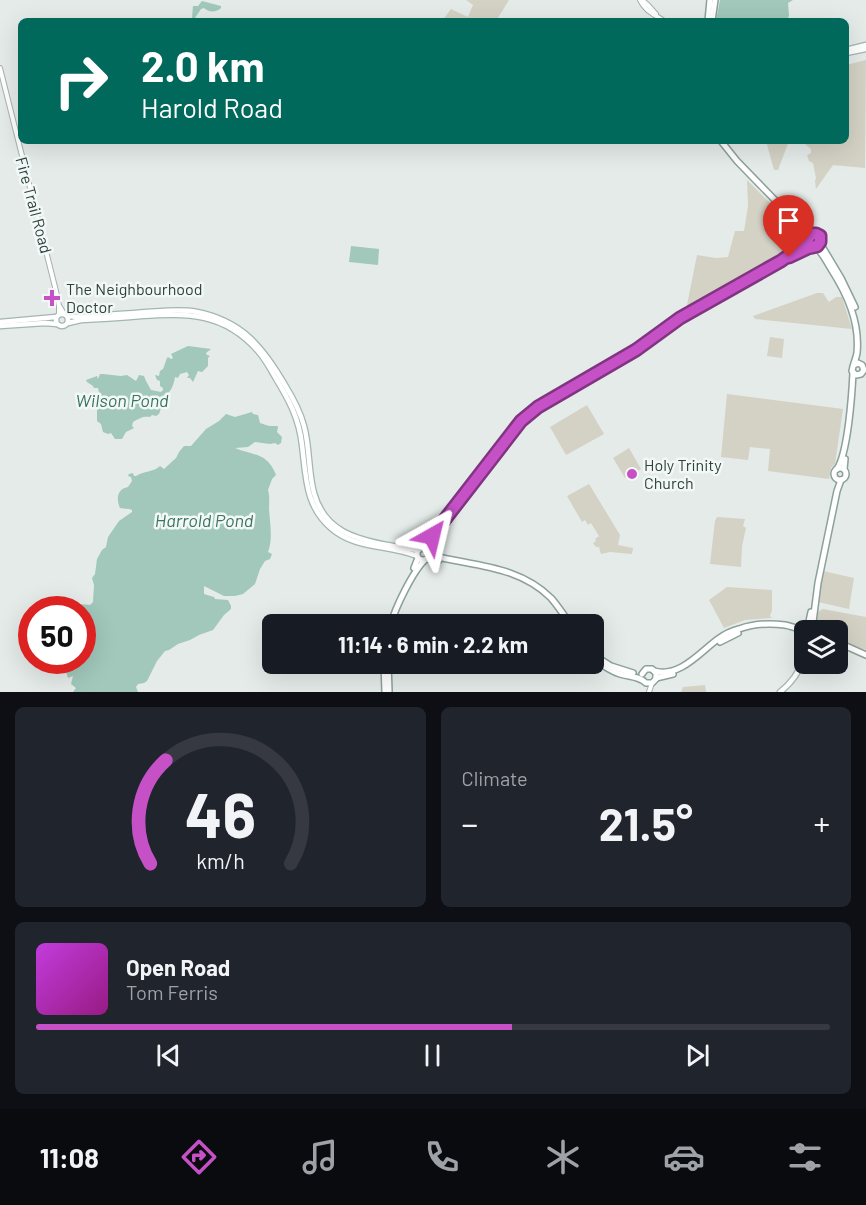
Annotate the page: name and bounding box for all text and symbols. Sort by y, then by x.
text: 2.0 km [141,40,265,90]
icon: right [42,42,120,120]
text: Harold Road [141,91,283,123]
street label: Fire Trail Road [12,155,56,255]
pin [763,195,814,257]
icon: arrive [772,204,805,237]
place label: The Neighbourhood Doctor [66,279,202,316]
marker: The Neighbourhood Doctor [43,289,61,307]
water label: Wilson Pond [76,389,169,411]
place label: Holy Trinity Church [644,455,722,492]
marker: Holy Trinity Church [625,467,639,481]
position arrow [400,504,464,568]
water label: Harrold Pond [155,509,254,531]
speed limit sign: 50 [18,596,96,674]
map controls [794,620,848,674]
button: layers [794,620,848,674]
text: 11:14 · 6 min · 2.2 km [338,631,528,657]
text: Climate [462,766,528,790]
text: 46 [185,776,256,850]
text: 21.5° [599,796,693,850]
text: − [462,803,478,843]
text: + [814,803,830,843]
text: km/h [196,848,245,873]
text: Open Road [126,954,230,980]
text: Tom Ferris [126,980,218,1004]
icon: previous [152,1039,185,1072]
icon: pause [416,1039,449,1072]
icon: next [681,1039,714,1072]
icon: directions [178,1136,220,1178]
icon: music [299,1136,341,1178]
icon: phone [421,1136,463,1178]
icon: climate [542,1136,584,1178]
icon: car [663,1136,705,1178]
icon: filters [784,1136,826,1178]
text: 11:08 [40,1141,99,1173]

